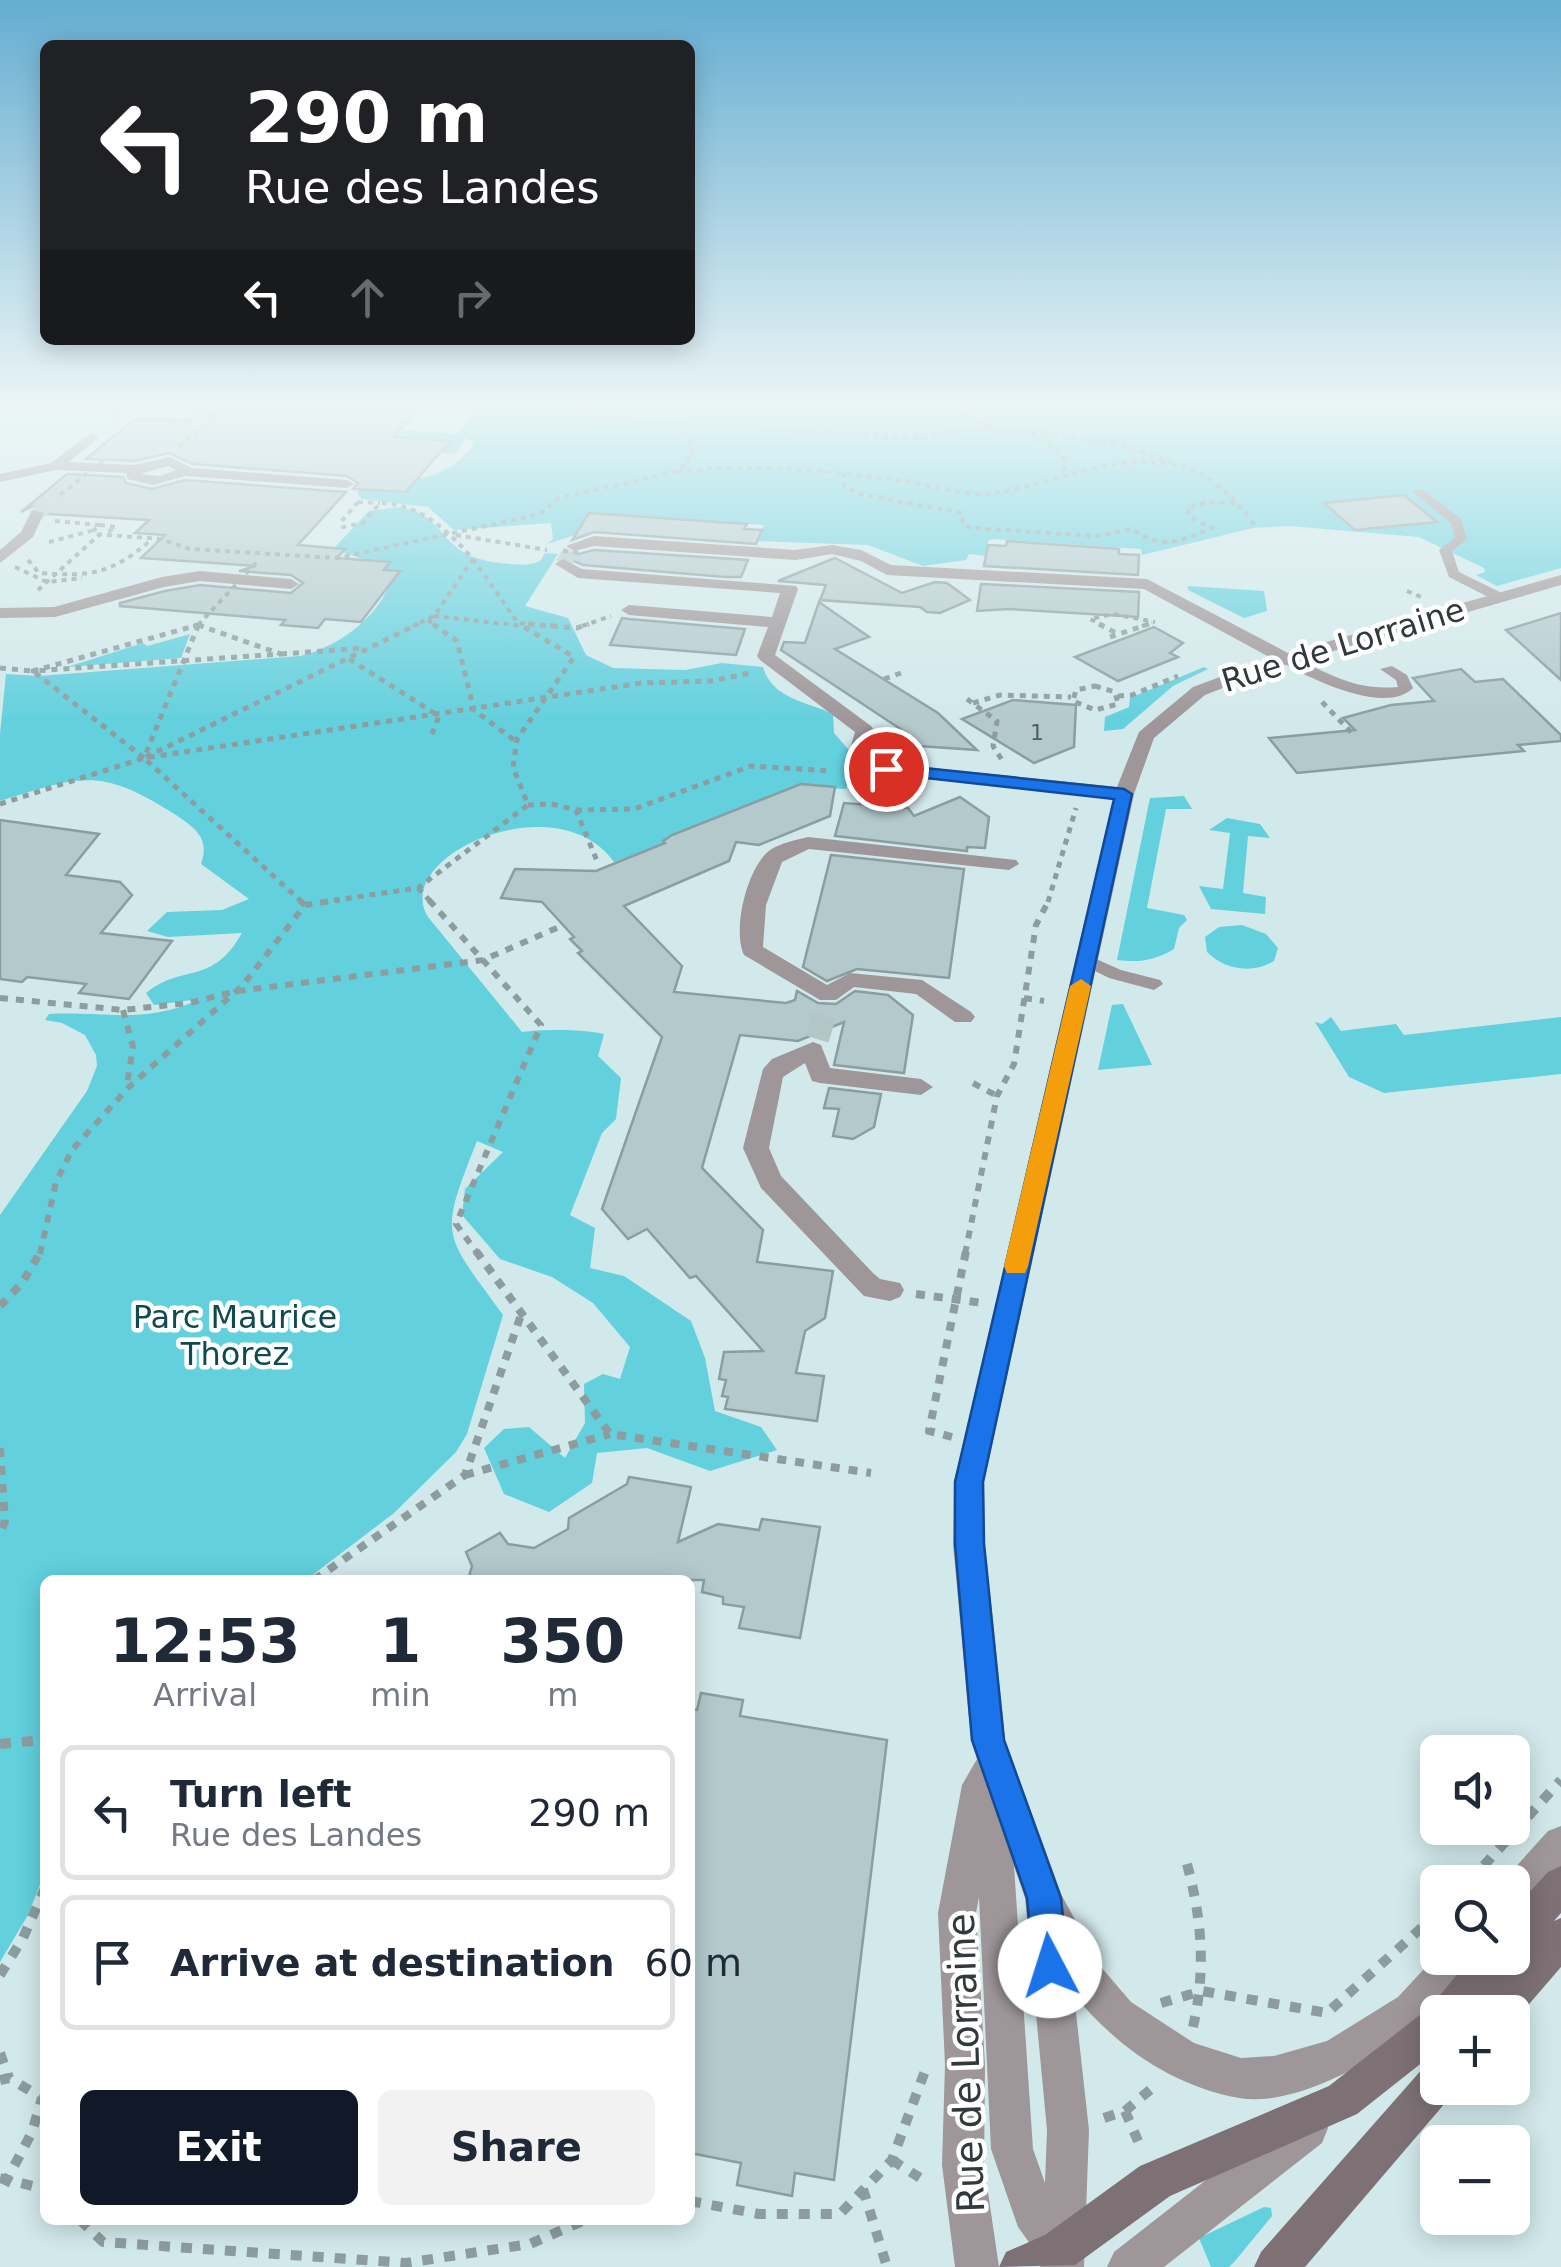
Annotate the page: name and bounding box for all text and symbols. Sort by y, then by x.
text: 290 m [245,77,488,159]
icon: left [80,80,210,210]
text: Rue des Landes [245,161,600,214]
icon: left [235,270,290,325]
icon: ahead [340,270,395,325]
icon: right [445,270,500,325]
street label: Rue de Lorraine [1217,590,1469,700]
house number: 1 [1030,720,1044,745]
pin [844,727,929,812]
icon: arrive [859,742,914,797]
park label: Parc Maurice Thorez [133,1298,337,1373]
text: 12:53 [110,1606,301,1676]
text: 1 [379,1606,421,1676]
text: 350 [500,1606,625,1676]
text: Arrival [153,1676,257,1714]
text: min [370,1676,431,1714]
text: m [547,1676,578,1714]
map controls [1420,1735,1530,2235]
button: sound [1420,1735,1530,1845]
text: Turn left [170,1772,351,1816]
icon: left [85,1785,140,1840]
text: 290 m [528,1791,650,1835]
text: Rue des Landes [170,1816,422,1854]
button: search [1420,1865,1530,1975]
street label: Rue de Lorraine [939,1913,993,2213]
position arrow [998,1914,1102,2018]
icon: arrive [85,1935,140,1990]
text: Arrive at destination [170,1941,615,1985]
text: 60 m [645,1941,742,1985]
button: + [1420,1995,1530,2105]
button: Exit [80,2090,358,2205]
button: Share [378,2090,655,2205]
button: − [1420,2125,1530,2235]

